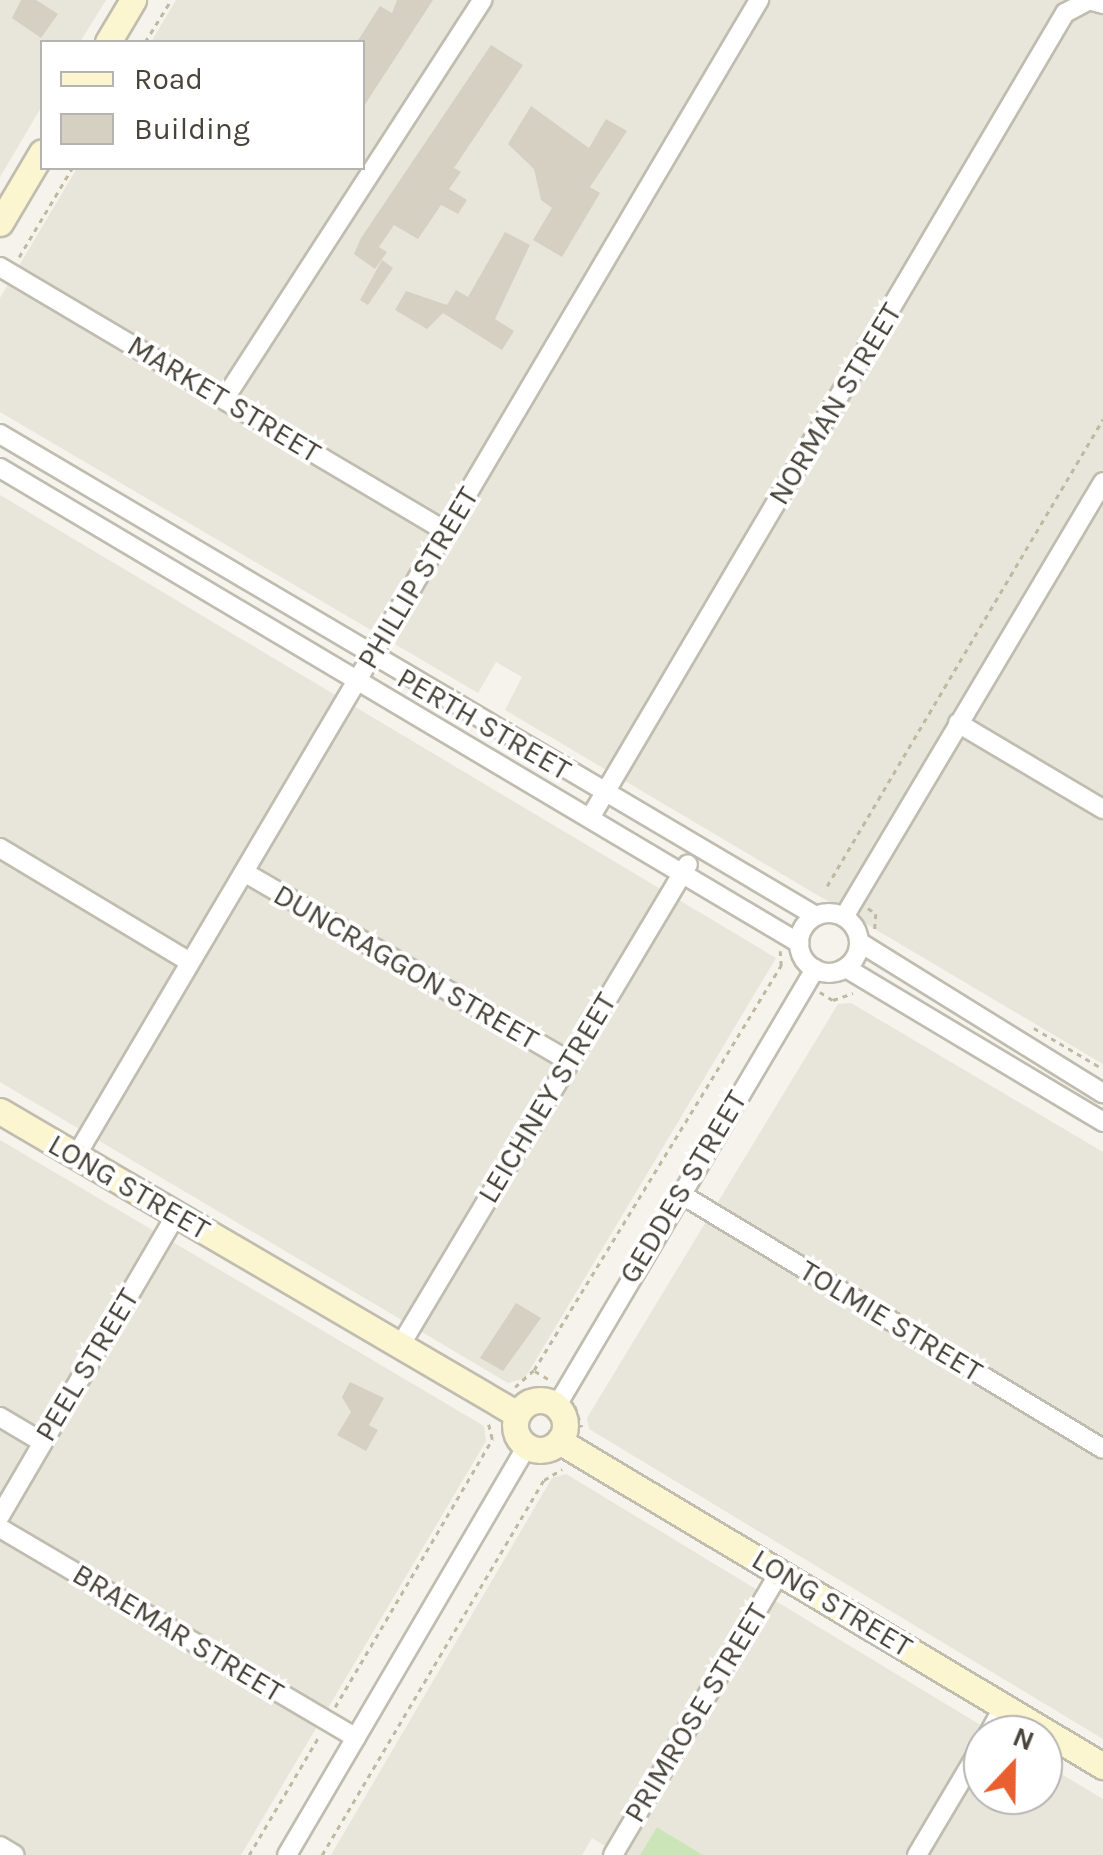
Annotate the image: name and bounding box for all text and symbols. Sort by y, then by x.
legend [40,40,365,170]
text: Road [134,61,203,97]
text: Building [134,111,250,147]
street label: NORMAN STREET [761,297,909,511]
street label: MARKET STREET [121,327,327,471]
street label: PHILLIP STREET [350,481,486,675]
street label: PERTH STREET [391,660,577,788]
street label: DUNCRAGGON STREET [267,876,545,1058]
street label: LEICHNEY STREET [470,986,624,1210]
street label: GEDDES STREET [611,1084,755,1290]
street label: LONG STREET [42,1126,216,1248]
street label: TOLMIE STREET [793,1252,989,1390]
street label: PEEL STREET [27,1282,147,1448]
street label: LONG STREET [745,1541,919,1665]
street label: BRAEMAR STREET [66,1556,290,1710]
street label: PRIMROSE STREET [616,1597,776,1829]
north arrow [963,1715,1063,1815]
text: N [1008,1720,1039,1758]

